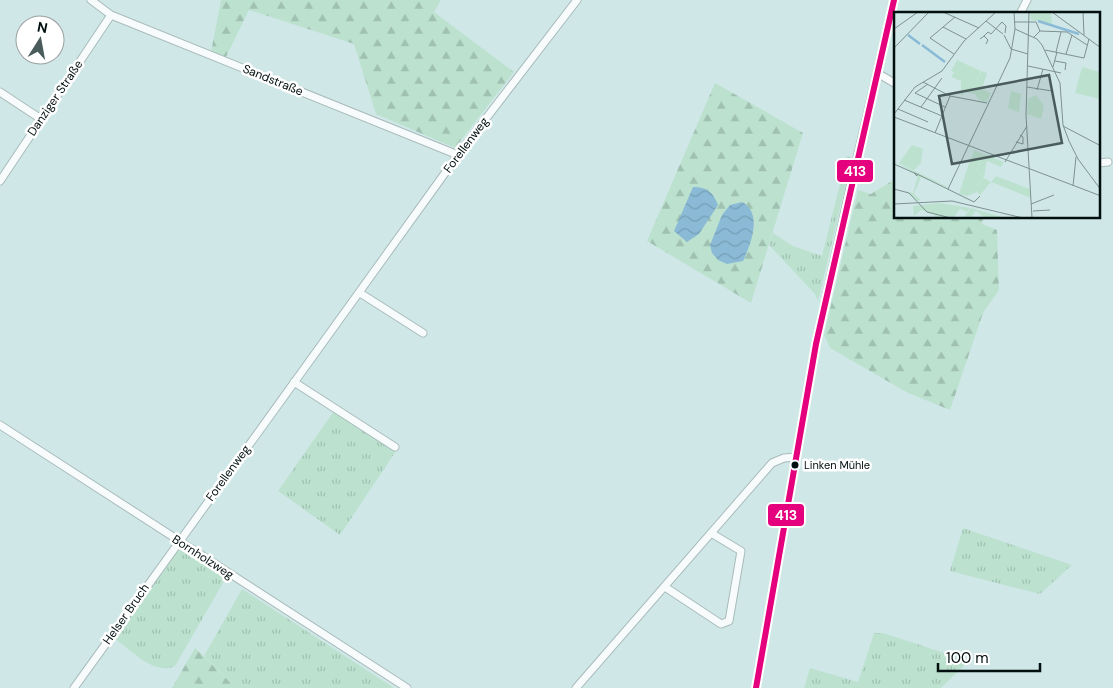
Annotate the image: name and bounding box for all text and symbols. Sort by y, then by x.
inset map [894,12,1100,219]
north arrow [15,15,65,65]
text: N [36,17,49,37]
street label: Danziger Straße [24,57,86,139]
street label: Sandstraße [240,61,306,99]
street label: Forellenweg [440,114,492,176]
line badge: 413 [836,159,874,183]
text: 413 [844,162,866,180]
street label: Forellenweg [202,441,254,504]
place label: Linken Mühle [804,458,870,472]
marker: Linken Mühle [790,460,800,470]
line badge: 413 [767,503,805,527]
text: 413 [775,506,797,524]
street label: Bornholzweg [169,531,237,583]
street label: Helser Bruch [99,580,153,647]
scale bar [938,640,1040,672]
text: 100 m [946,648,989,668]

